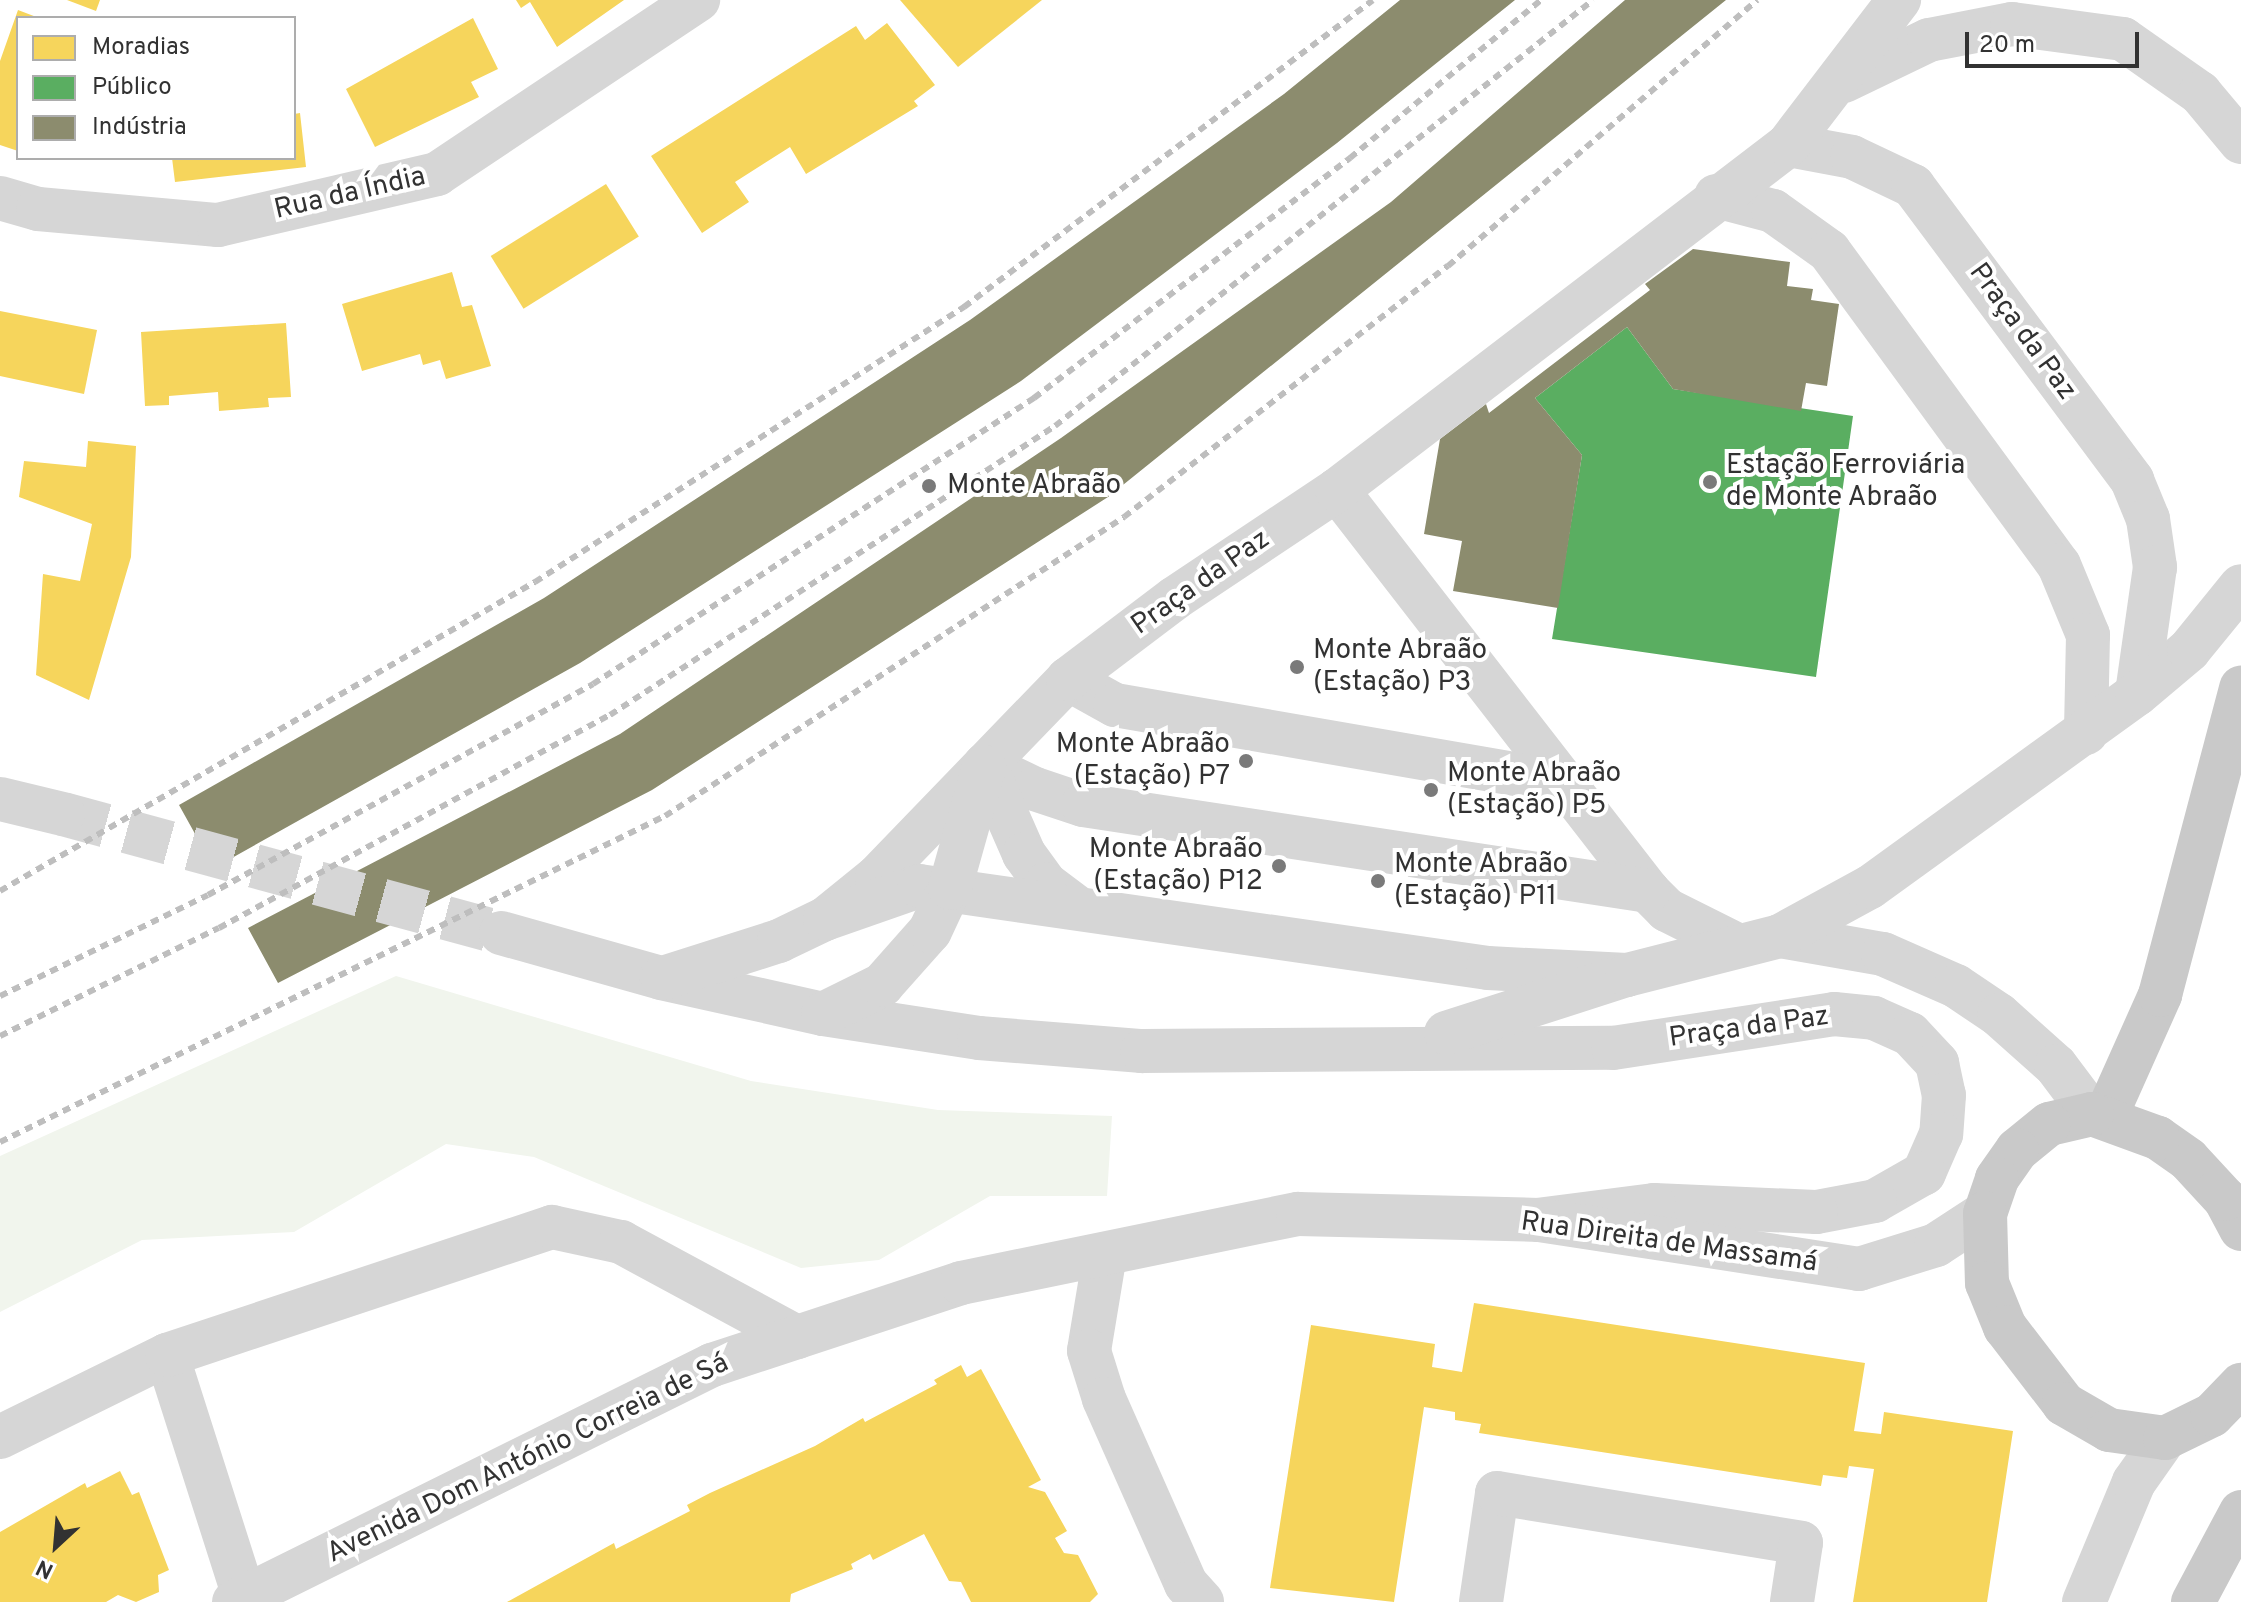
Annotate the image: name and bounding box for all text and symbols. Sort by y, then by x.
legend [16,16,296,160]
scale bar [1969,16,2143,66]
text: 20 m [1979,31,2035,61]
text: Moradias [92,33,190,63]
text: Público [92,73,172,103]
text: Indústria [92,113,187,143]
street label: Rua da Índia [271,160,429,228]
street label: Praça da Paz [1961,257,2083,407]
place label: Estação Ferroviária de Monte Abraão [1726,449,1965,515]
place label: Monte Abraão [947,469,1122,503]
marker: Estação Ferroviária de Monte Abraão [1701,473,1719,491]
marker: Monte Abraão [918,475,940,497]
street label: Praça da Paz [1125,523,1277,643]
place label: Monte Abraão (Estação) P3 [1313,634,1488,700]
marker: Monte Abraão (Estação) P3 [1288,658,1306,676]
place label: Monte Abraão (Estação) P7 [1055,728,1230,794]
marker: Monte Abraão (Estação) P7 [1237,752,1255,770]
place label: Monte Abraão (Estação) P5 [1447,757,1622,823]
marker: Monte Abraão (Estação) P5 [1422,781,1440,799]
place label: Monte Abraão (Estação) P12 [1088,833,1263,899]
place label: Monte Abraão (Estação) P11 [1394,848,1569,914]
marker: Monte Abraão (Estação) P12 [1270,857,1288,875]
marker: Monte Abraão (Estação) P11 [1369,872,1387,890]
street label: Praça da Paz [1667,1000,1831,1056]
street label: Rua Direita de Massamá [1519,1206,1819,1280]
street label: Avenida Dom António Correia de Sá [321,1347,735,1571]
north arrow [16,1506,96,1586]
text: N [32,1552,58,1584]

